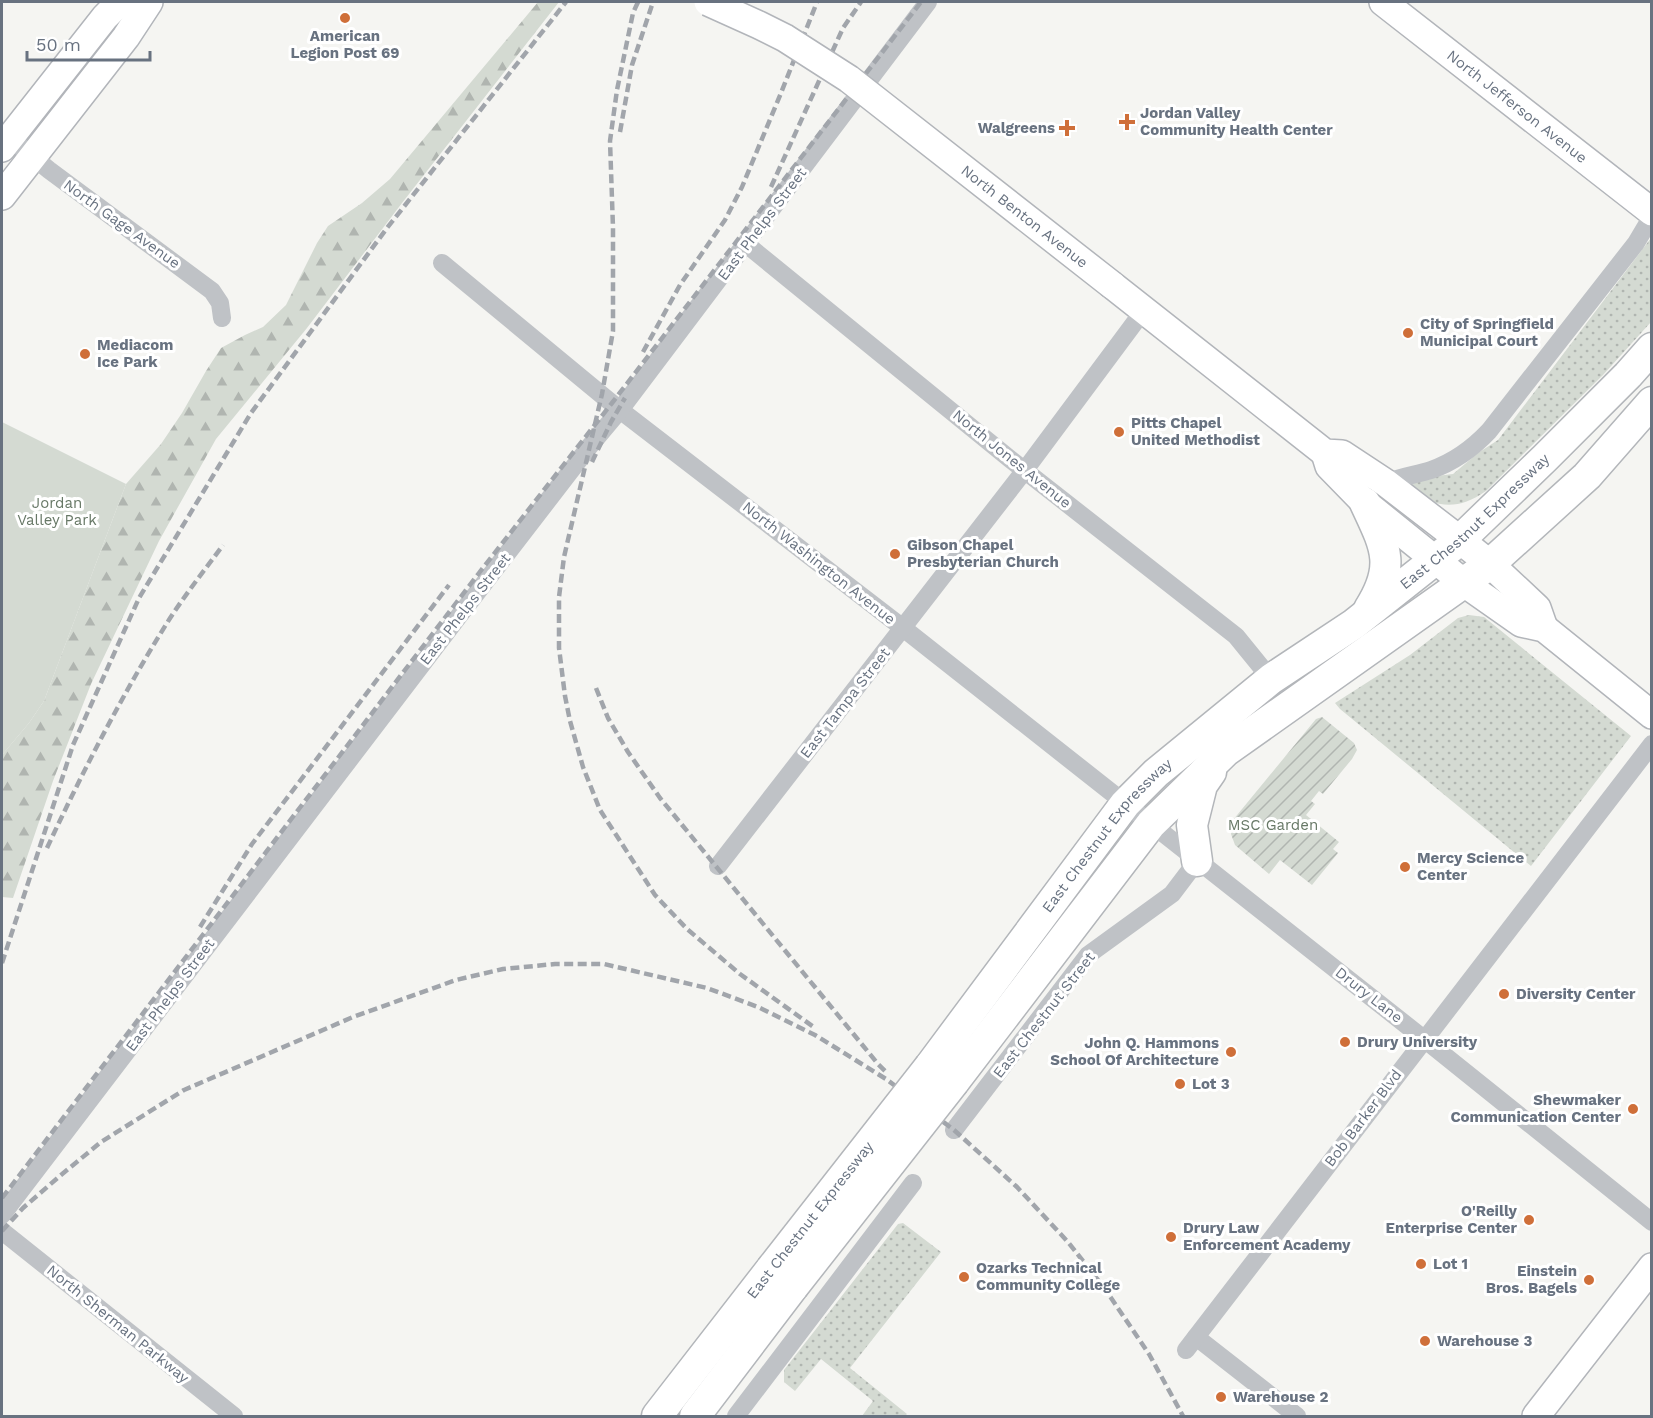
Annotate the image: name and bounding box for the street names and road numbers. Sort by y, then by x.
street label: North Jefferson Avenue [1443,46,1591,167]
street label: North Benton Avenue [958,161,1092,272]
street label: East Phelps Street [714,163,811,284]
street label: North Gage Avenue [60,176,184,272]
street label: North Jones Avenue [949,406,1075,512]
street label: East Chestnut Expressway [1396,450,1553,593]
street label: North Washington Avenue [739,498,899,628]
street label: East Phelps Street [416,549,515,668]
street label: East Tampa Street [796,644,894,762]
street label: East Chestnut Expressway [1038,754,1176,916]
street label: East Phelps Street [122,934,219,1055]
street label: East Chestnut Street [989,948,1099,1082]
street label: Drury Lane [1332,963,1406,1027]
street label: Bob Barker Blvd [1321,1066,1405,1170]
street label: East Chestnut Expressway [743,1138,877,1302]
street label: North Sherman Parkway [43,1261,193,1387]

